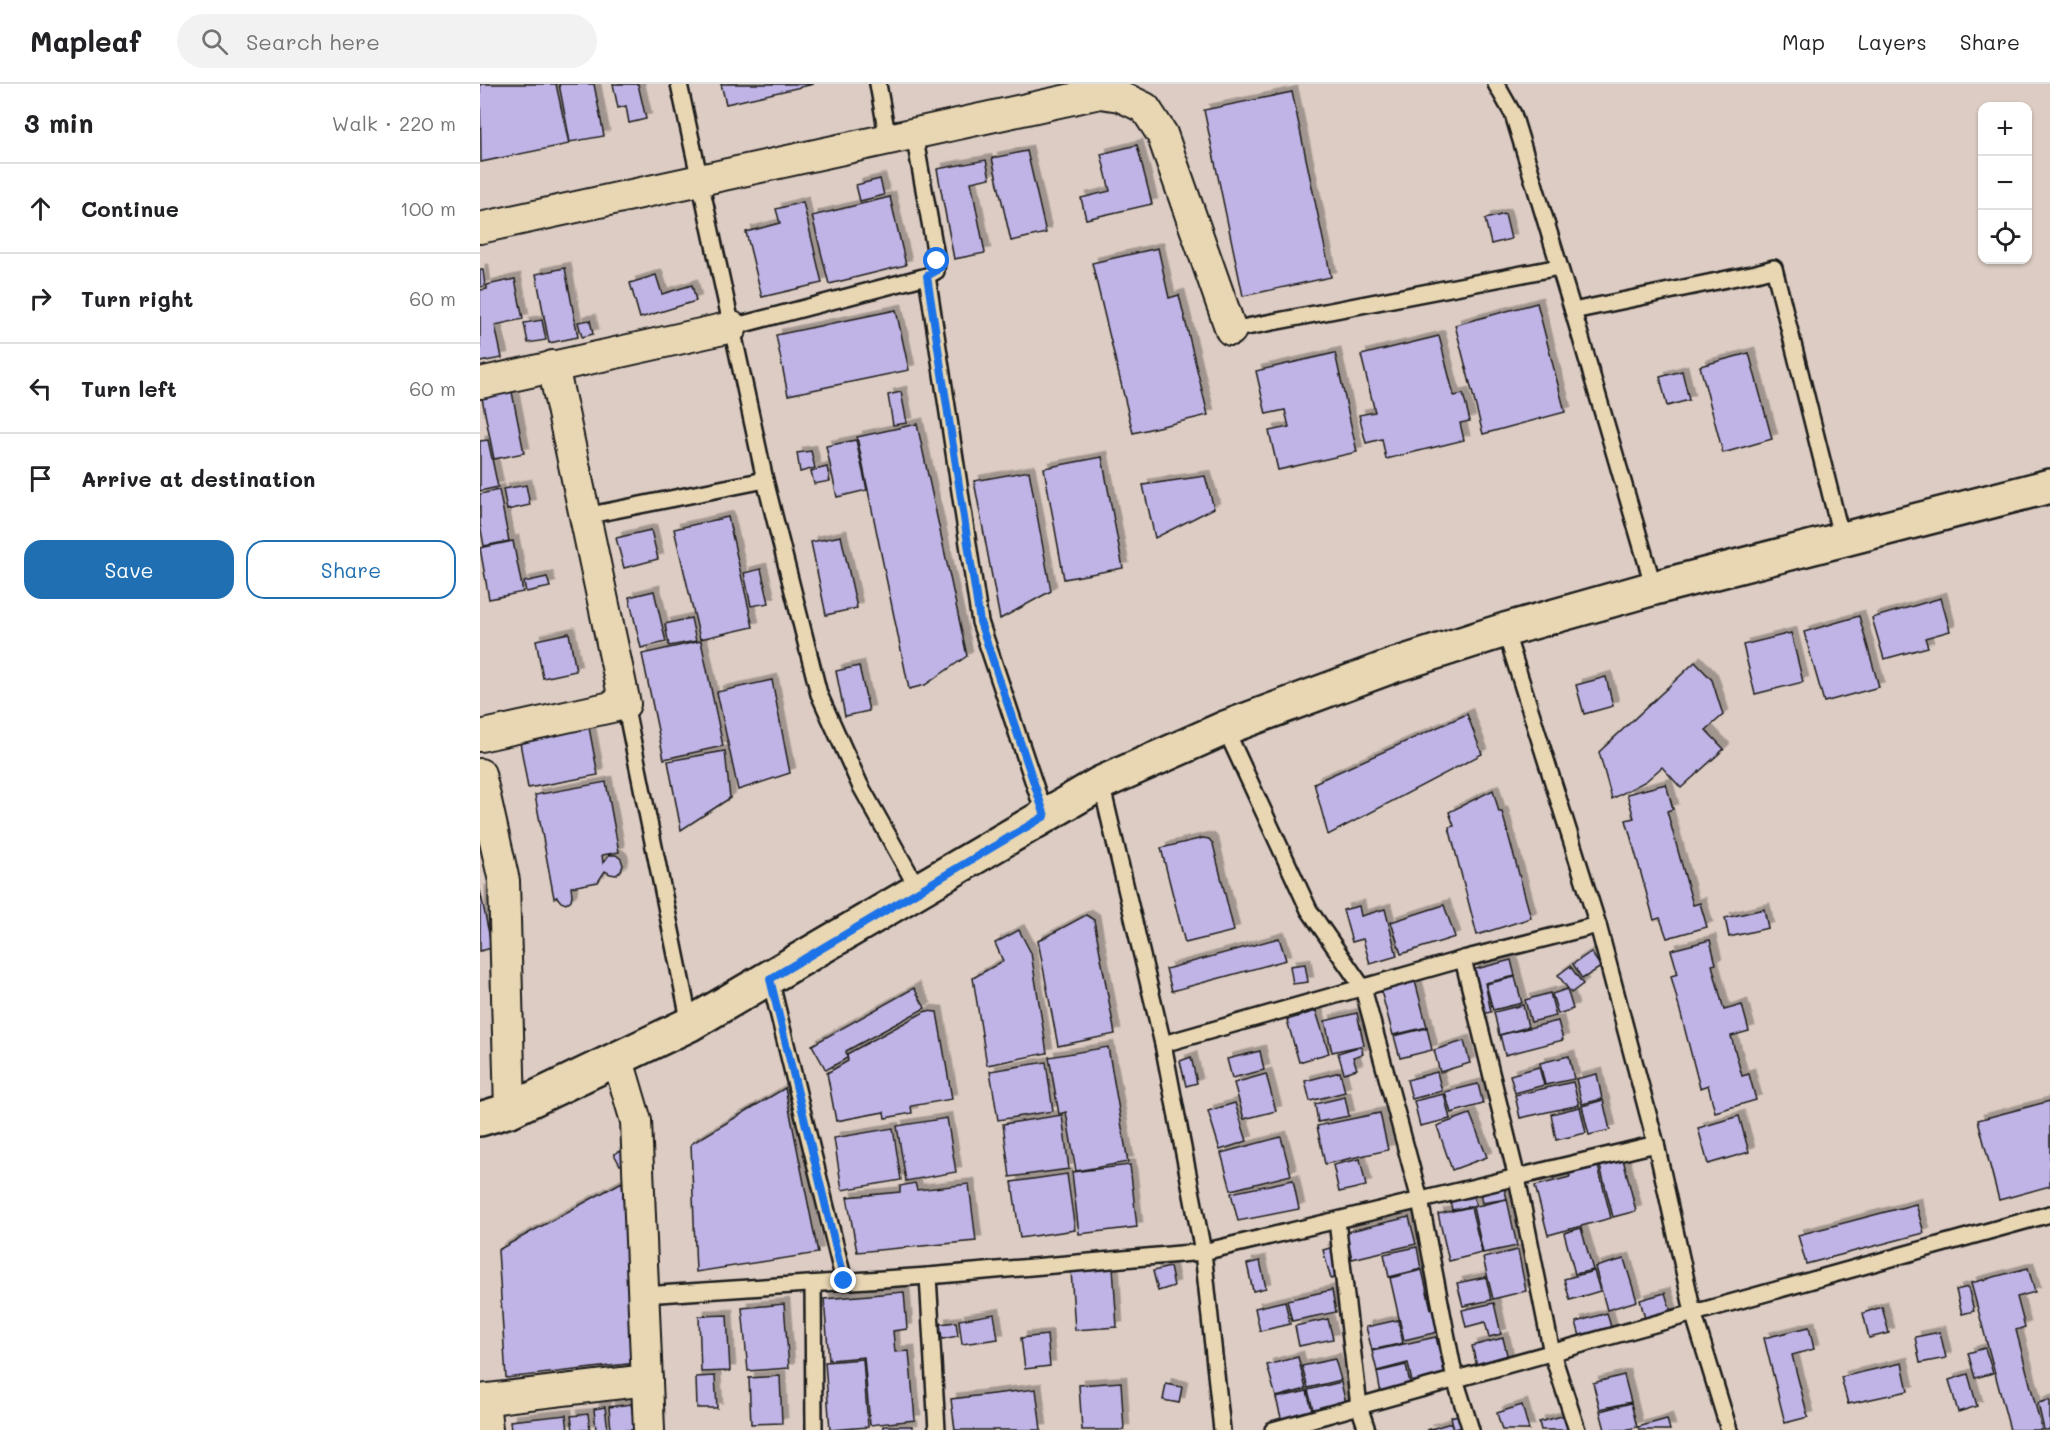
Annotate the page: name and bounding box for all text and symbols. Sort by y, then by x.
search box [177,14,597,68]
text: Mapleaf [30,23,141,59]
icon: search [198,25,231,58]
text: Search here [246,27,380,56]
text: Map [1782,28,1825,55]
text: Layers [1858,28,1927,55]
text: Share [1960,28,2020,55]
map controls [1978,102,2032,264]
button: + [1978,102,2032,156]
text: 3 min [24,106,93,140]
text: Walk · 220 m [332,110,456,136]
button: − [1978,156,2032,210]
icon: ahead [24,192,57,225]
text: Continue [81,194,179,223]
text: 100 m [400,195,456,221]
button: locate [1978,210,2032,264]
route start [923,247,949,273]
icon: right [24,282,57,315]
text: Turn right [81,284,193,313]
text: 60 m [409,285,456,311]
icon: left [24,372,57,405]
text: Turn left [81,374,177,403]
text: 60 m [409,375,456,401]
icon: arrive [24,462,57,495]
text: Arrive at destination [81,464,316,493]
button: Save [24,540,234,599]
button: Share [246,540,456,599]
route end [830,1267,856,1293]

